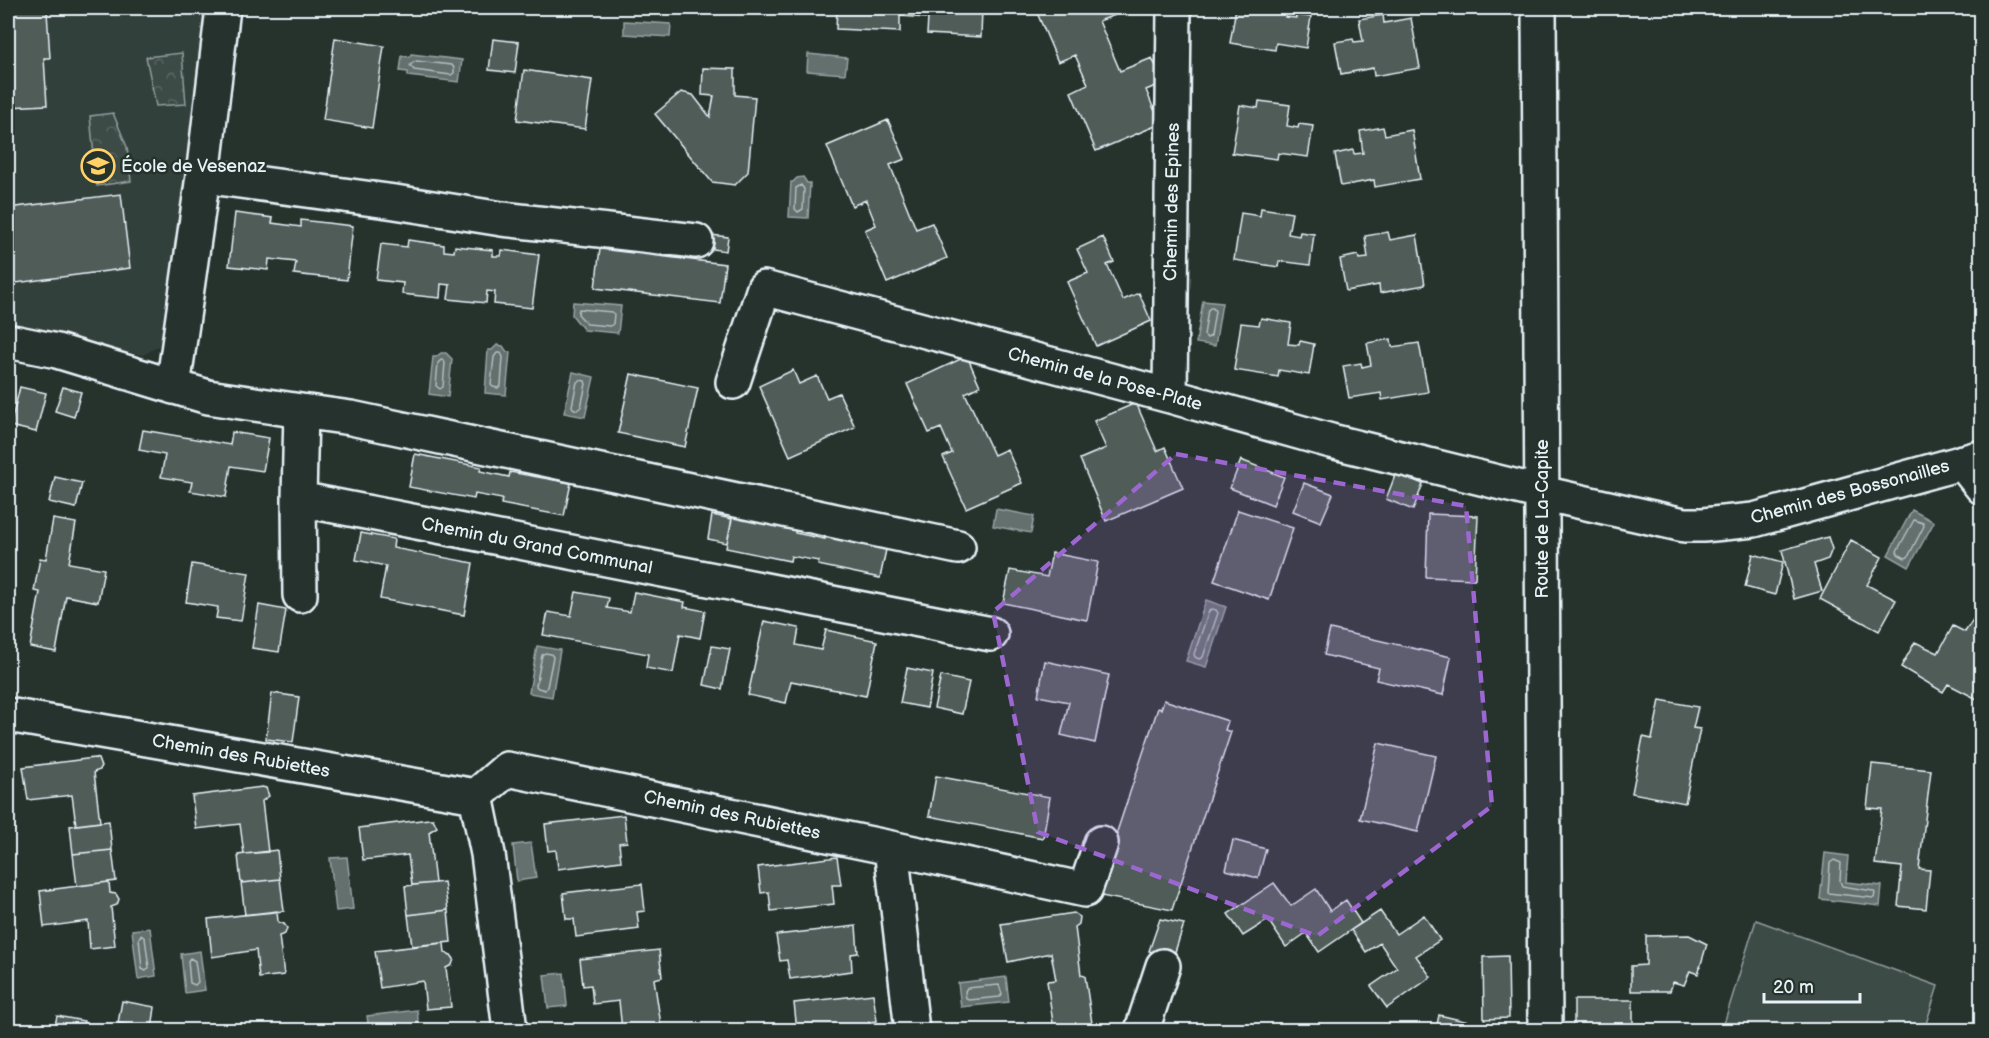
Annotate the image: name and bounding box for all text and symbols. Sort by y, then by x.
street label: Chemin des Epines [1160,122,1184,281]
school or university icon: École de Vesenaz [80,148,116,184]
place label: École de Vesenaz [121,154,266,177]
street label: Chemin de la Pose-Plate [1006,343,1205,415]
street label: Route de La-Capite [1532,439,1553,599]
street label: Chemin des Bossonailles [1748,455,1952,529]
street label: Chemin du Grand Communal [420,513,654,579]
street label: Chemin des Rubiettes [150,730,332,782]
street label: Chemin des Rubiettes [642,786,822,844]
scale bar [1764,966,1860,1004]
text: 20 m [1773,977,1814,998]

